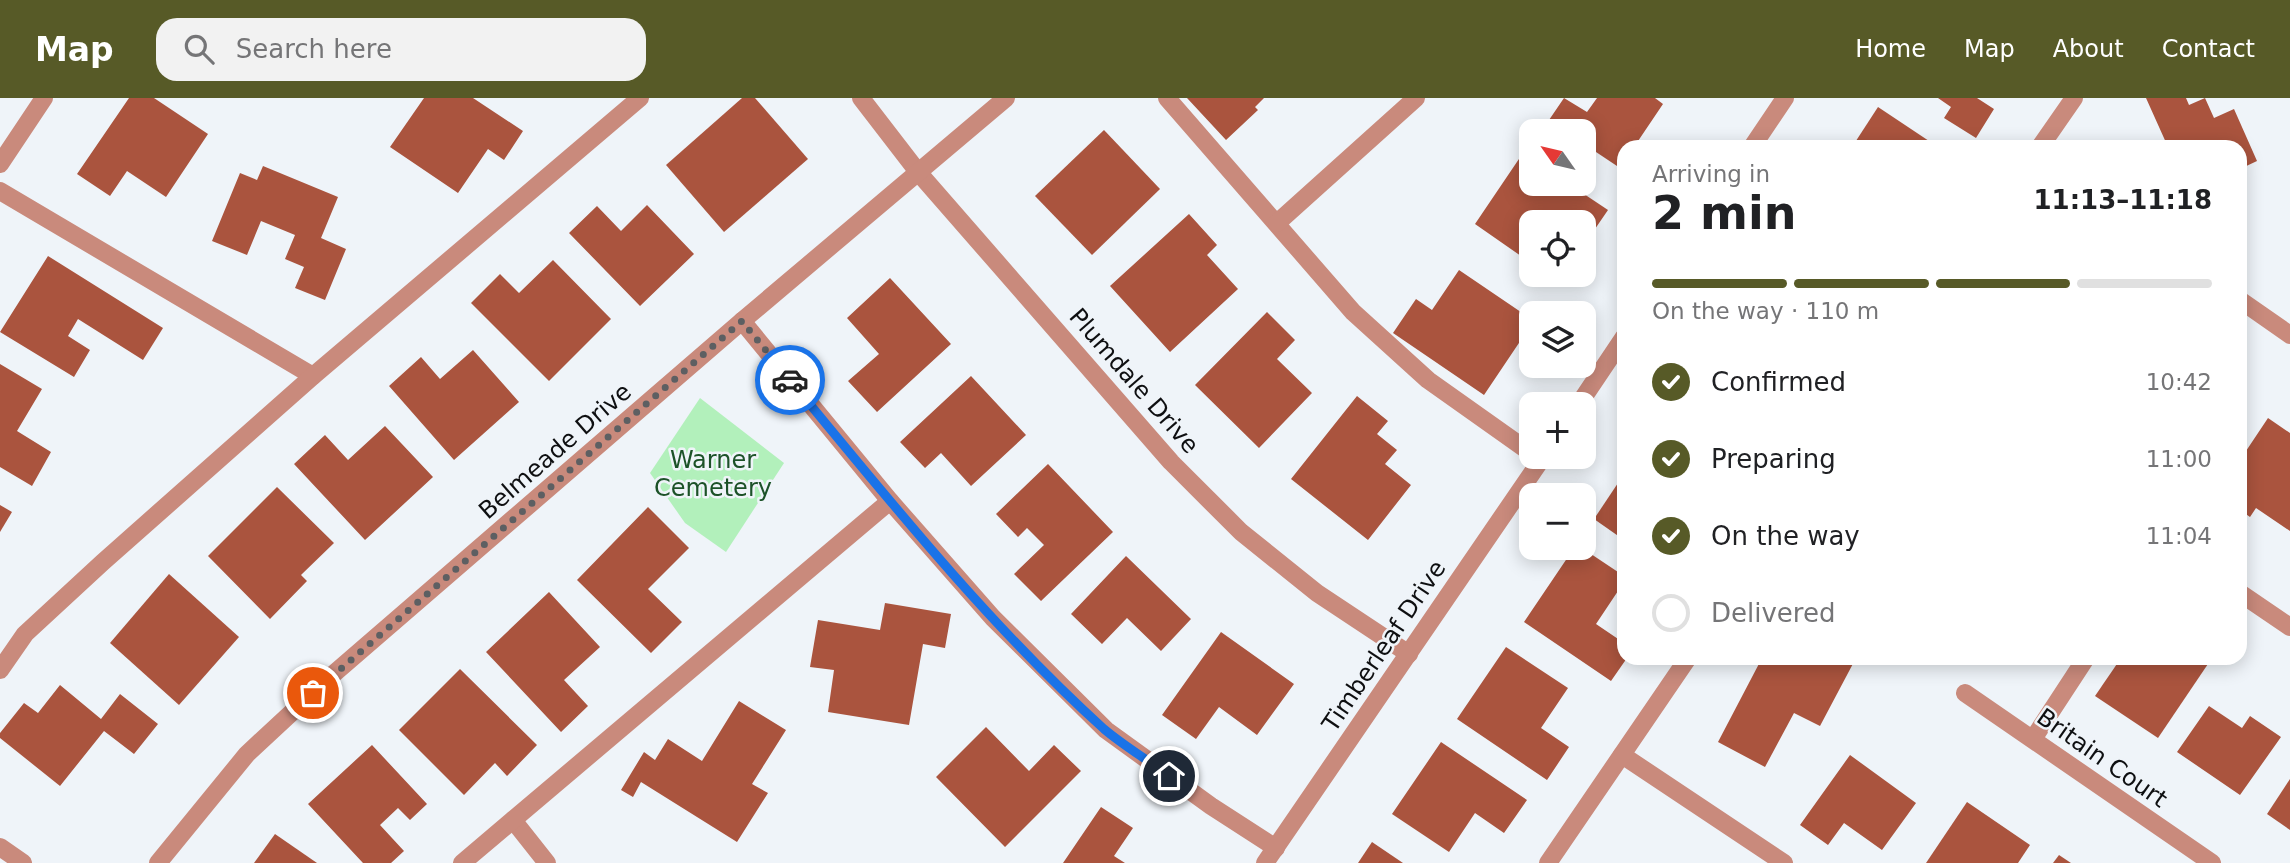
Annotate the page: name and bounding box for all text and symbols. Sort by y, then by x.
search box [156,18,646,81]
text: Map [35,30,114,69]
icon: search [180,30,218,68]
text: Search here [236,34,392,64]
text: Home [1855,35,1926,63]
text: Map [1964,35,2015,63]
text: About [2053,35,2124,63]
text: Contact [2162,35,2255,63]
north arrow [1519,119,1596,196]
map controls [1519,119,1596,560]
text: Arriving in [1652,161,1770,187]
text: 11:13–11:18 [2033,185,2212,215]
text: 2 min [1652,186,1796,240]
button: locate [1519,210,1596,287]
text: On the way · 110 m [1652,298,1879,324]
button: layers [1519,301,1596,378]
street label: Plumdale Drive [1063,303,1205,459]
courier [755,345,825,415]
icon: car [771,361,809,399]
icon: check [1652,363,1690,401]
text: Confirmed [1711,367,1846,397]
text: 10:42 [2146,369,2212,395]
street label: Belmeade Drive [473,377,637,525]
button: + [1519,392,1596,469]
icon: check [1652,440,1690,478]
text: Preparing [1711,444,1836,474]
park label: Warner Cemetery [654,446,772,502]
text: 11:00 [2146,446,2212,472]
button: − [1519,483,1596,560]
icon: check [1652,517,1690,555]
text: On the way [1711,521,1860,551]
text: 11:04 [2146,523,2212,549]
street label: Timberleaf Drive [1316,555,1452,738]
text: Delivered [1711,598,1835,628]
pin [283,663,343,723]
icon: bag [294,674,332,712]
street label: Britain Court [2031,703,2173,813]
pin [1139,746,1199,806]
icon: home [1150,757,1188,795]

